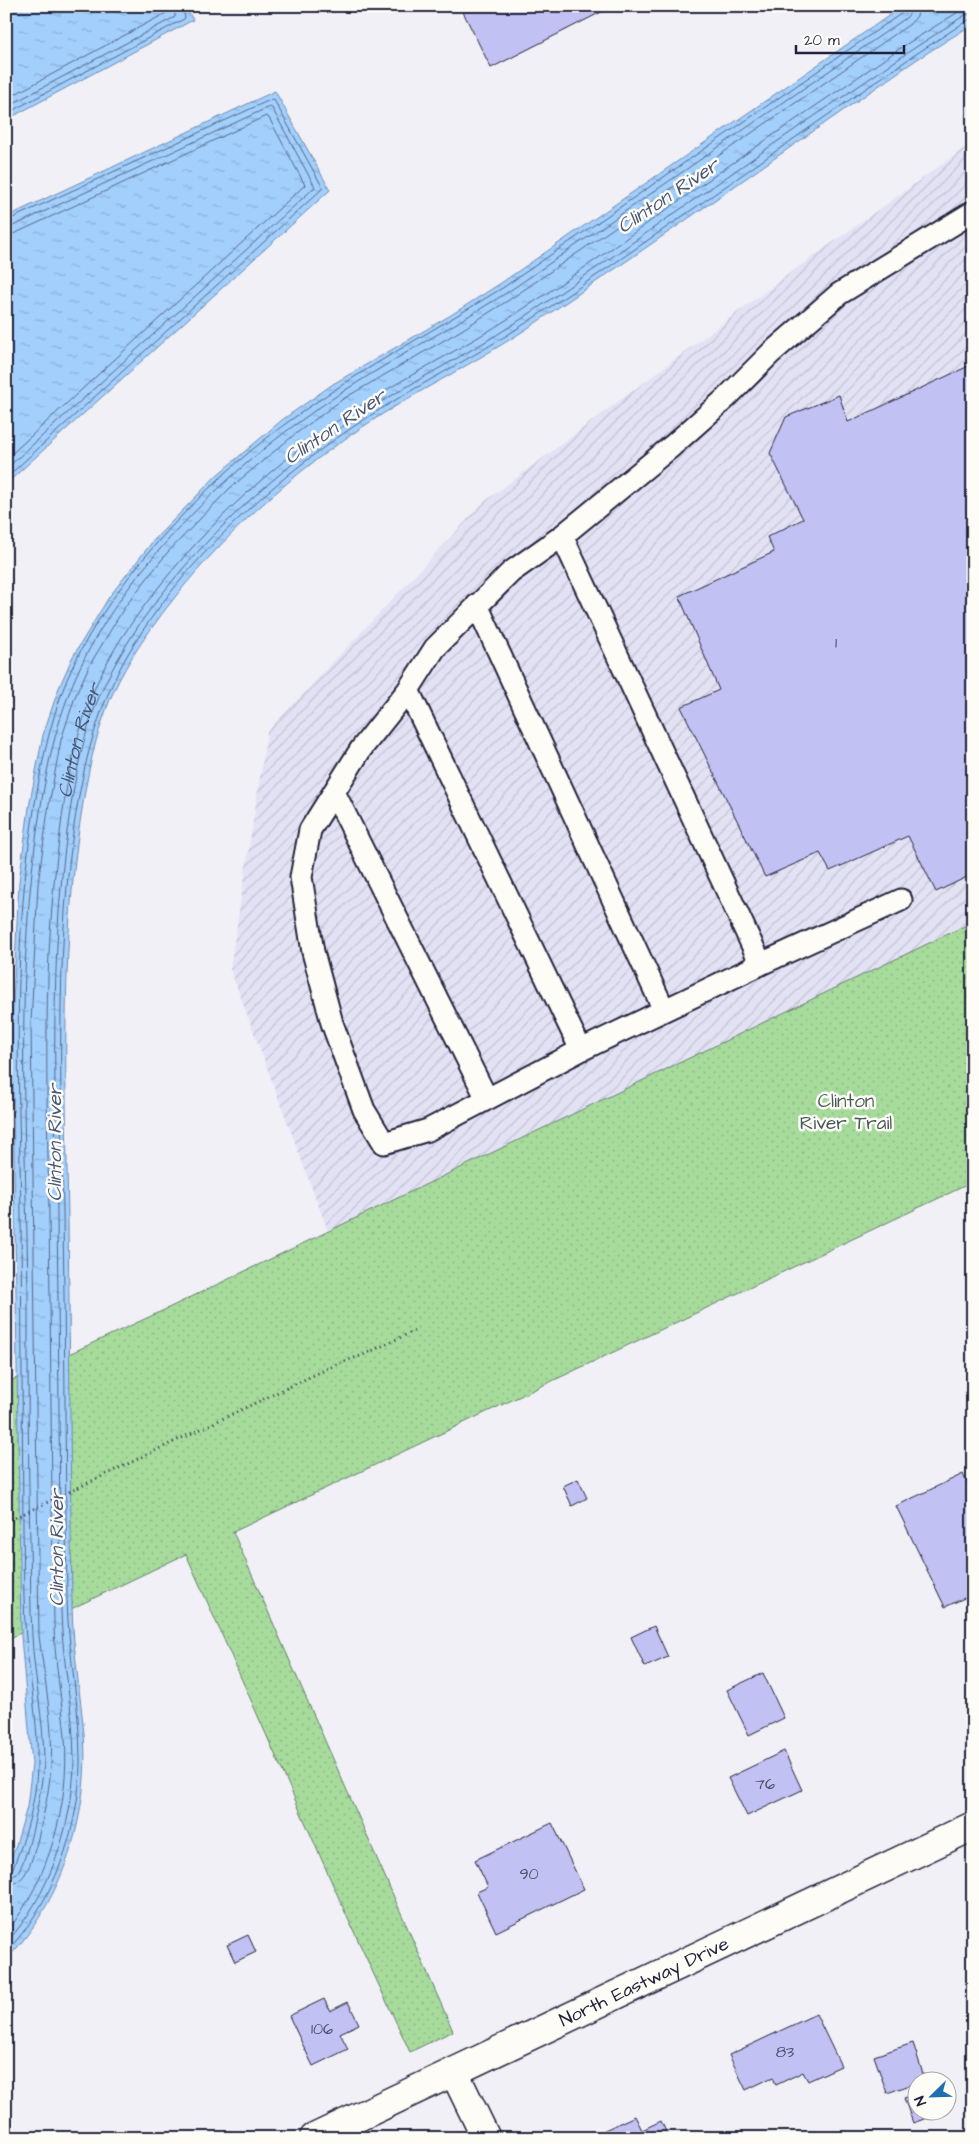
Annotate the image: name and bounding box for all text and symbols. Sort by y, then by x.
scale bar [796,22,904,54]
text: 20 m [804,30,840,51]
water label: Clinton River [612,151,726,240]
water label: Clinton River [279,382,393,471]
house number: 1 [835,632,837,654]
water label: Clinton River [51,677,110,800]
water label: Clinton River [41,1082,69,1202]
park label: Clinton River Trail [800,1088,892,1137]
water label: Clinton River [43,1487,71,1607]
house number: 76 [755,1773,775,1795]
house number: 90 [519,1863,539,1885]
street label: North Eastway Drive [555,1930,733,2034]
house number: 106 [311,2018,333,2040]
house number: 83 [776,2041,794,2063]
north arrow [906,2072,956,2122]
text: N [910,2093,932,2109]

